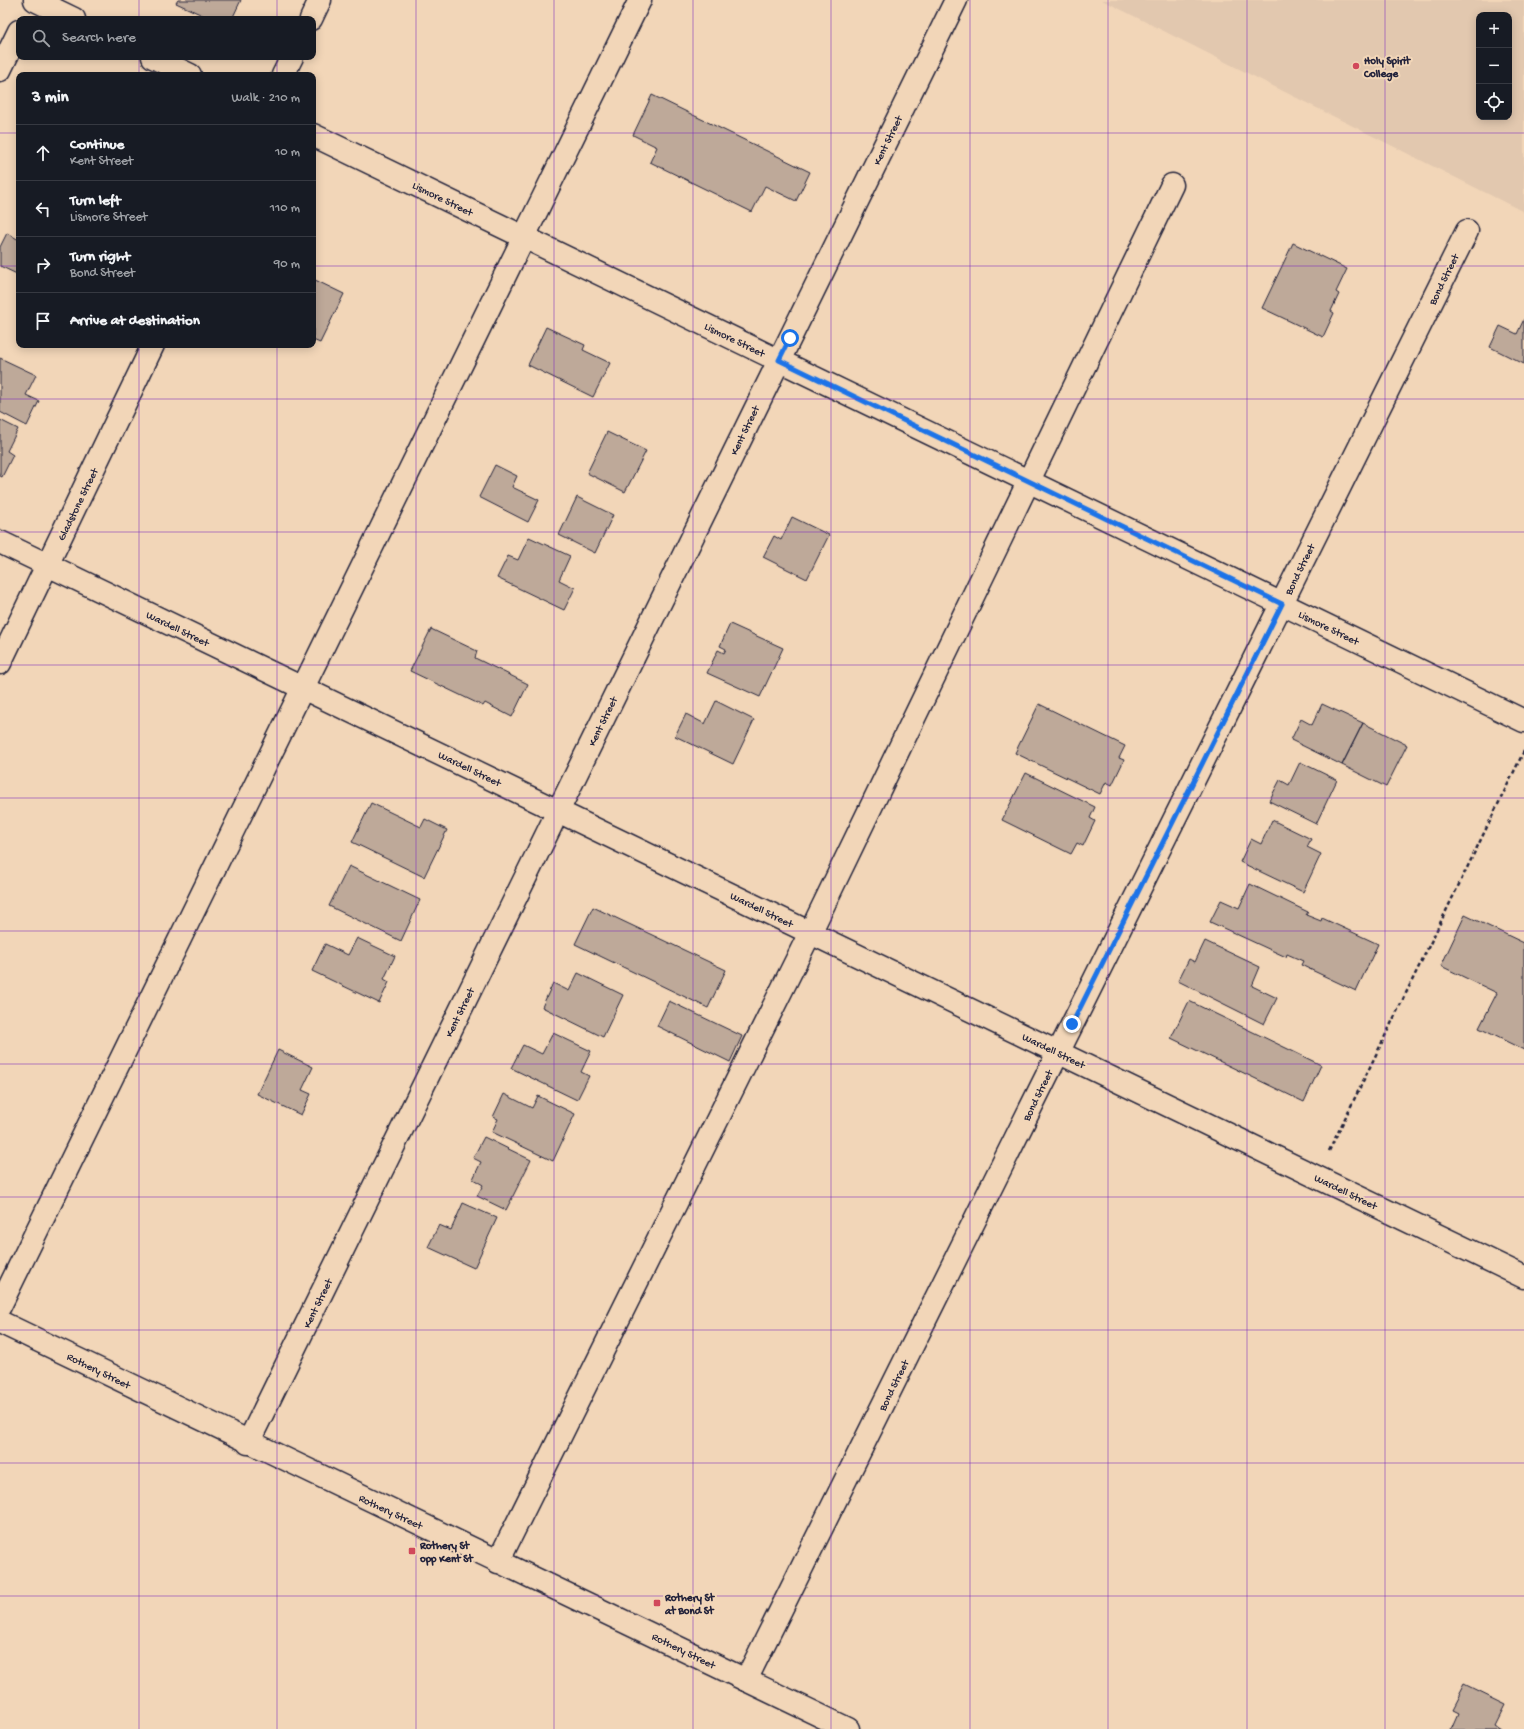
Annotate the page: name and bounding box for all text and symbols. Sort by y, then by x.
map controls [1476,12,1512,120]
button: + [1476,12,1512,48]
search box [16,16,316,60]
icon: search [30,27,52,49]
text: Search here [62,29,136,47]
button: − [1476,48,1512,84]
place label: Holy Spirit College [1363,55,1412,82]
marker: Holy Spirit College [1351,61,1361,71]
button: locate [1476,84,1512,120]
text: 3 min [32,88,69,108]
text: Walk · 210 m [232,91,300,106]
street label: Kent Street [872,113,907,168]
text: Continue [70,136,124,154]
icon: ahead [32,142,54,164]
text: 10 m [275,145,300,160]
text: Kent Street [70,154,133,169]
street label: Lismore Street [410,180,476,220]
text: Turn left [70,192,121,210]
icon: left [32,198,54,220]
text: 110 m [270,201,300,216]
text: Lismore Street [70,210,147,225]
text: Turn right [70,248,130,266]
street label: Bond Street [1427,251,1463,308]
icon: right [32,254,54,276]
text: 90 m [274,257,300,272]
text: Bond Street [70,266,135,281]
icon: arrive [32,310,54,332]
text: Arrive at destination [70,312,200,330]
street label: Lismore Street [702,321,768,361]
route start [781,329,799,347]
street label: Kent Street [729,403,764,458]
street label: Gladstone Street [56,465,102,543]
street label: Bond Street [1283,541,1319,598]
street label: Wardell Street [144,609,212,651]
street label: Lismore Street [1296,609,1362,649]
street label: Kent Street [587,694,622,749]
street label: Wardell Street [436,749,504,791]
street label: Wardell Street [728,890,796,932]
street label: Kent Street [444,985,479,1040]
route end [1063,1015,1081,1033]
street label: Wardell Street [1020,1031,1088,1073]
street label: Bond Street [1021,1067,1057,1124]
street label: Wardell Street [1312,1172,1380,1214]
street label: Kent Street [302,1276,337,1331]
street label: Rothery Street [65,1351,133,1393]
street label: Bond Street [877,1357,913,1414]
street label: Rothery Street [356,1493,425,1533]
place label: Rothery St opp Kent St [419,1540,474,1566]
marker: Rothery St opp Kent St [407,1546,417,1556]
place label: Rothery St at Bond St [664,1592,716,1618]
marker: Rothery St at Bond St [652,1598,662,1608]
street label: Rothery Street [650,1631,718,1673]

